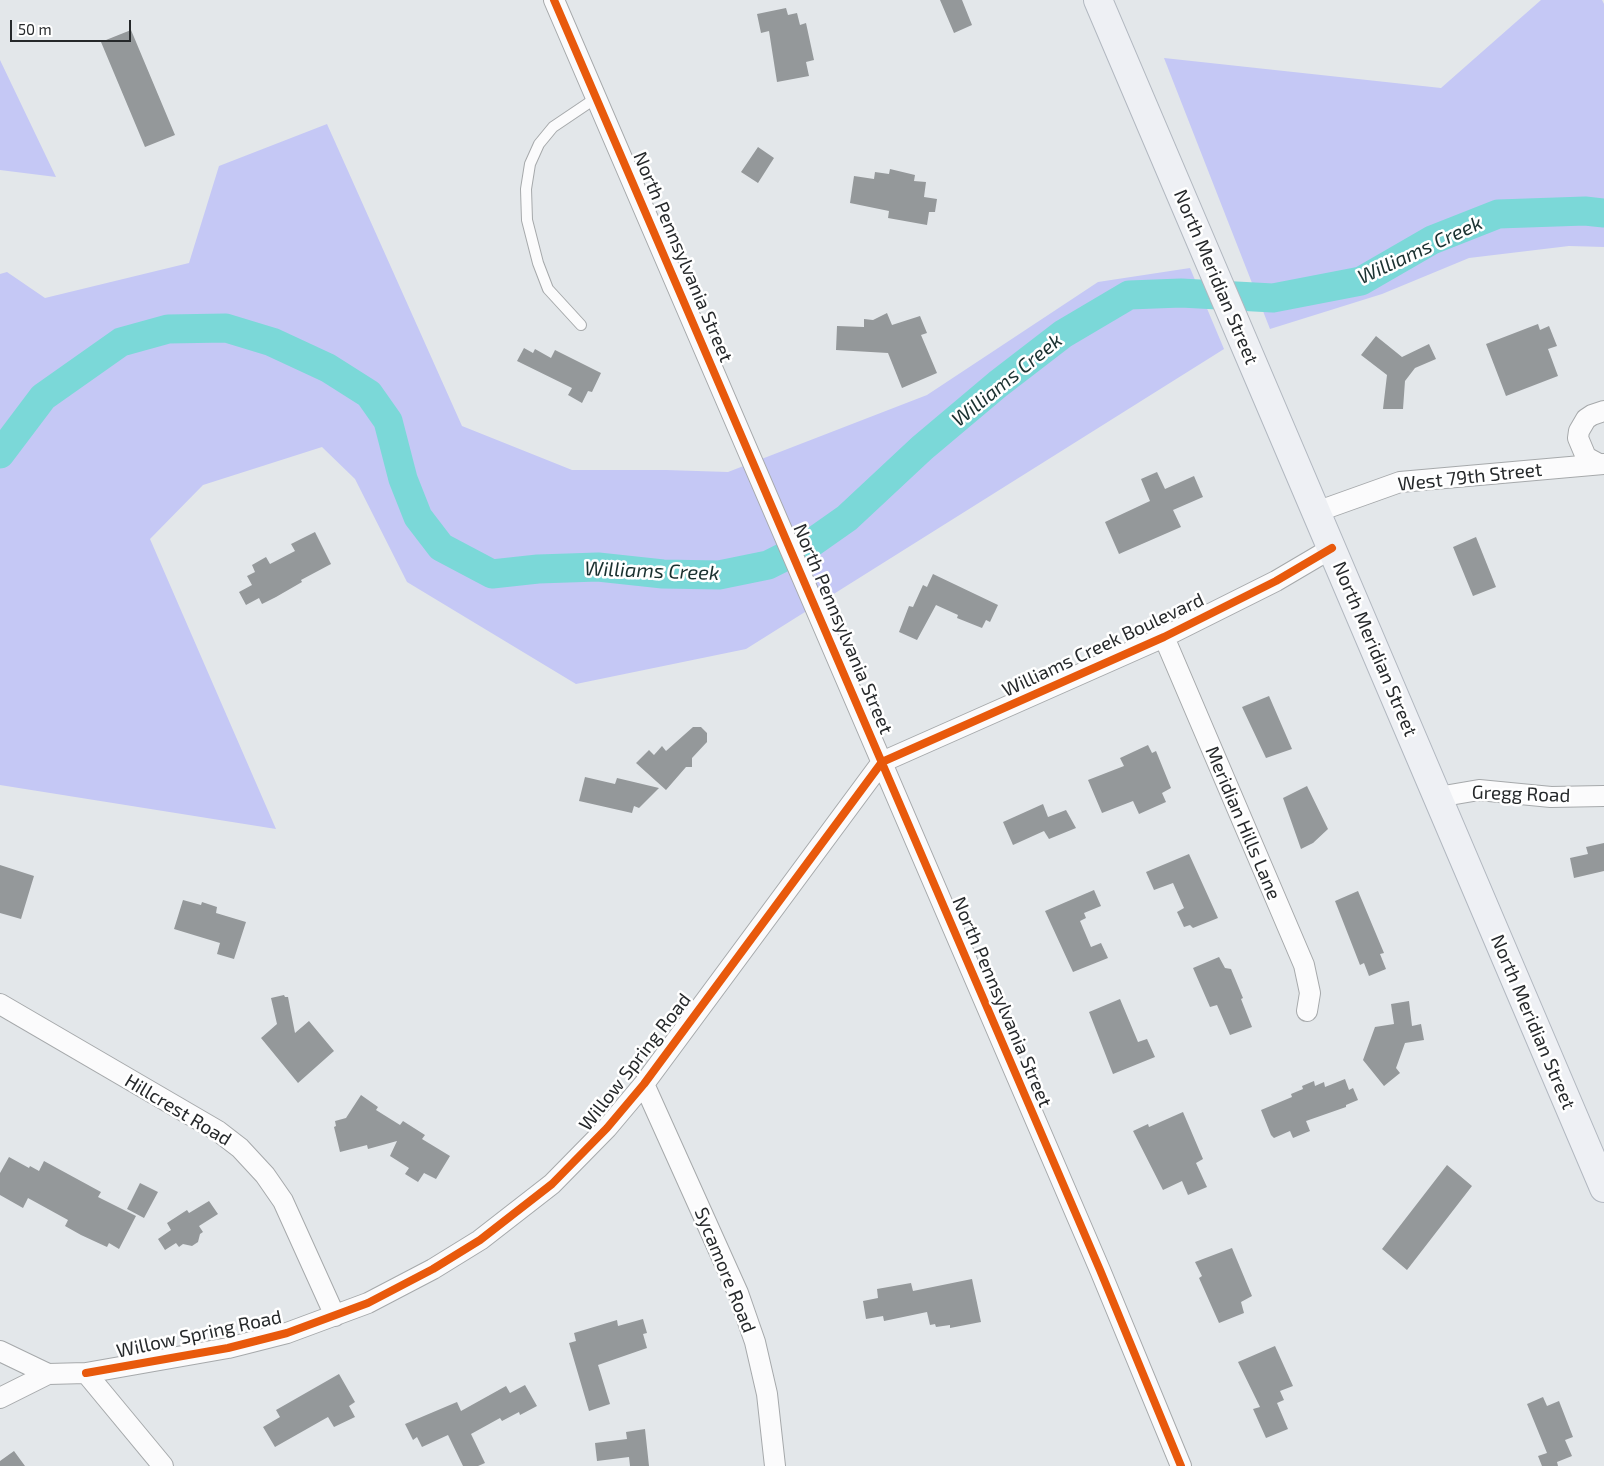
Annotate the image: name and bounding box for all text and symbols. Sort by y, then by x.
scale bar [12,10,134,42]
text: 50 m [18,20,52,38]
street label: North Pennsylvania Street [628,148,738,366]
street label: North Meridian Street [1169,186,1263,368]
water label: Williams Creek [1354,211,1486,289]
water label: Williams Creek [947,328,1067,432]
street label: West 79th Street [1397,458,1543,496]
street label: North Pennsylvania Street [788,520,898,738]
water label: Williams Creek [584,557,720,585]
street label: North Meridian Street [1328,558,1422,740]
street label: Williams Creek Boulevard [998,588,1208,702]
street label: Meridian Hills Lane [1200,743,1286,903]
street label: Gregg Road [1471,781,1571,807]
street label: North Pennsylvania Street [947,893,1057,1111]
street label: North Meridian Street [1486,931,1580,1113]
street label: Willow Spring Road [574,989,696,1135]
street label: Hillcrest Road [121,1069,235,1151]
street label: Sycamore Road [689,1204,761,1336]
street label: Willow Spring Road [114,1305,284,1363]

